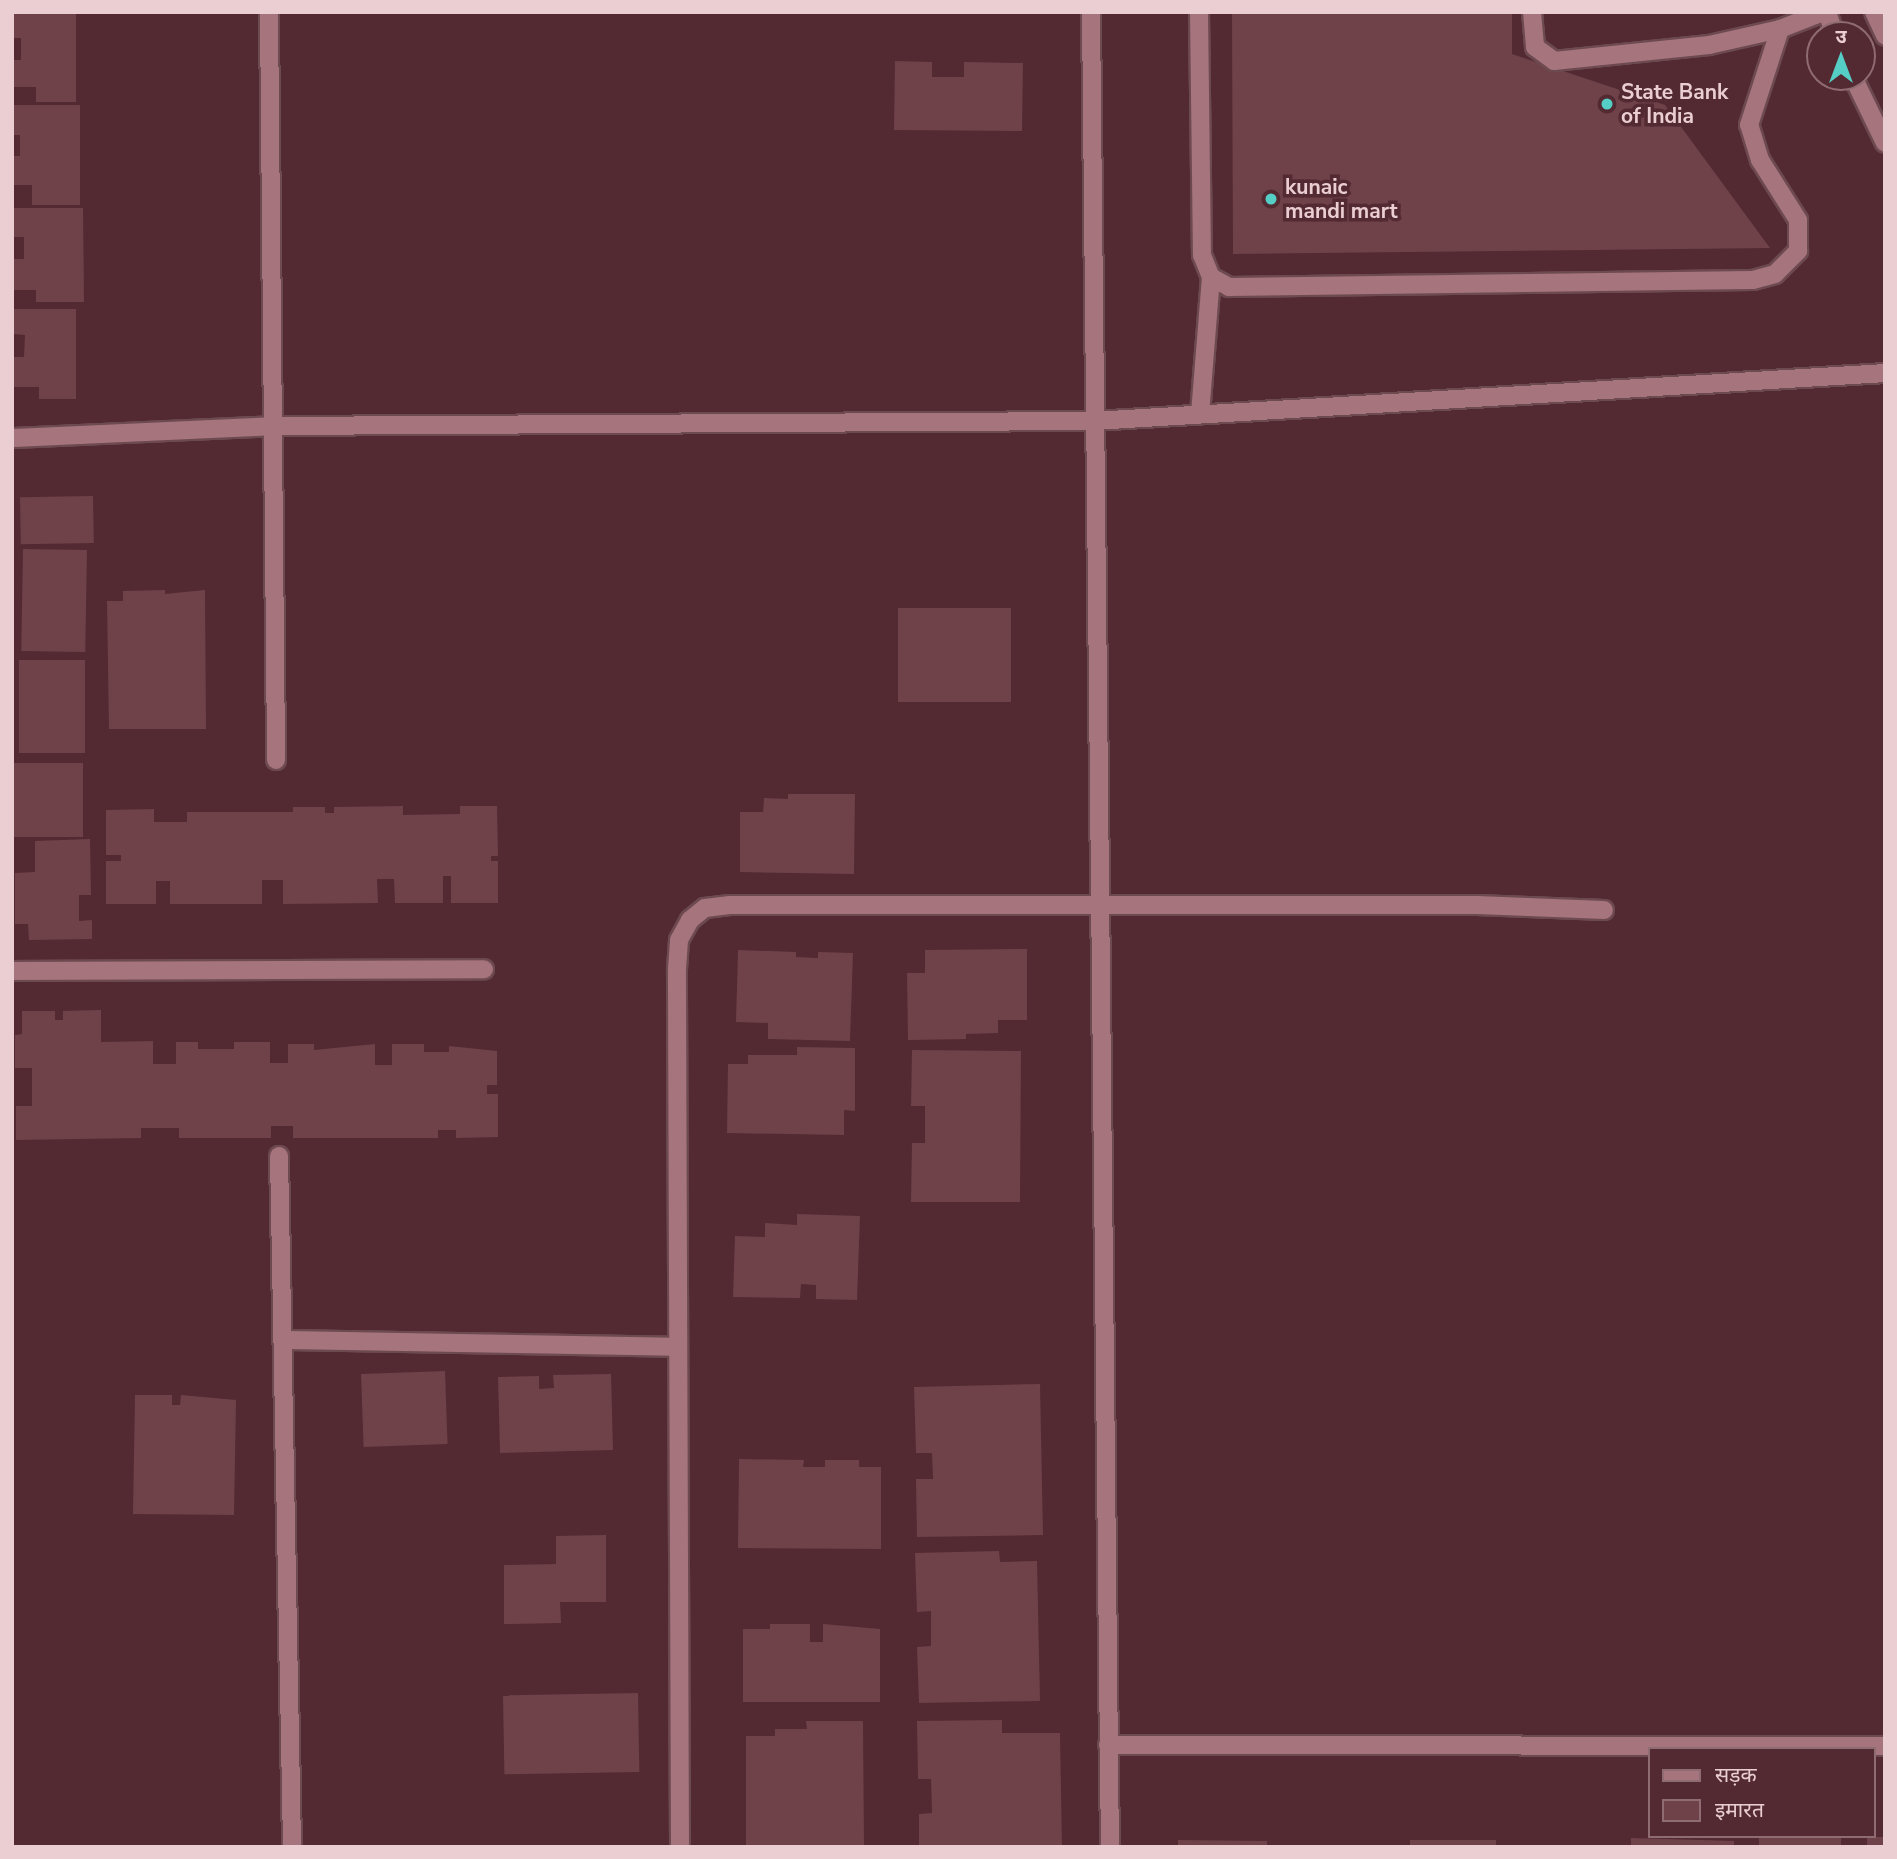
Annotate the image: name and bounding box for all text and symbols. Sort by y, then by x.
north arrow [1806,21,1876,91]
text: उ [1835,24,1847,50]
place label: State Bank of India [1621,79,1728,129]
marker: State Bank of India [1599,96,1615,112]
place label: kunaic mandi mart [1285,174,1398,224]
marker: kunaic mandi mart [1263,191,1279,207]
legend [1648,1747,1876,1838]
text: सड़क [1715,1761,1757,1789]
text: इमारत [1715,1796,1764,1824]

